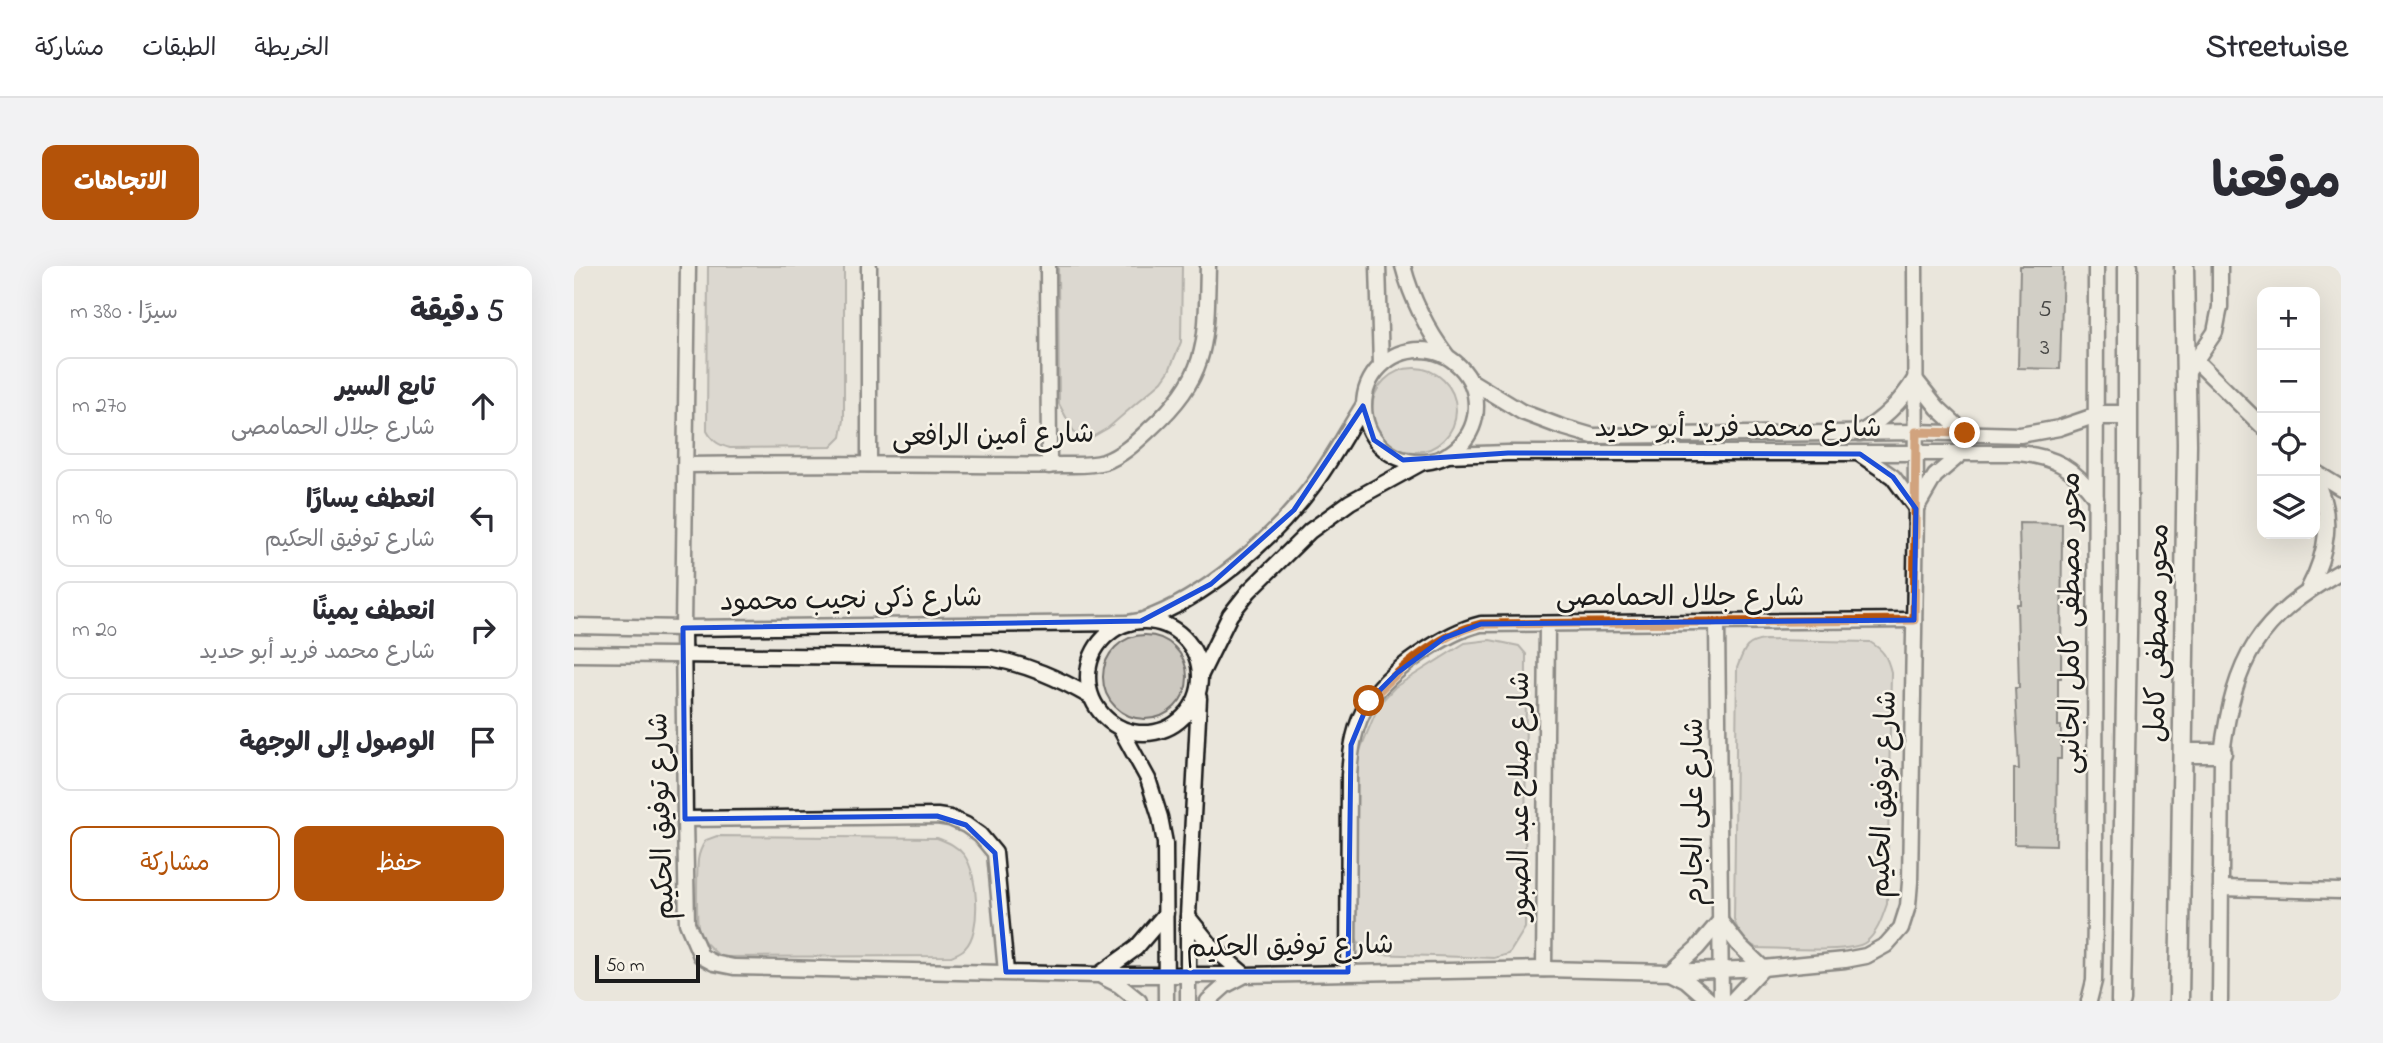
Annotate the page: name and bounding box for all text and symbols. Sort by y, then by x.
text: Streetwise [2206,24,2348,72]
text: مشاركة [35,32,104,67]
text: الطبقات [142,32,217,67]
text: الخريطة [255,32,329,67]
button: الاتجاهات [42,145,199,220]
text: موقعنا [2211,148,2341,220]
map controls [2257,287,2320,539]
button: + [2257,287,2320,350]
text: 5 دقيقة [410,291,504,335]
house number: 5 [2038,293,2052,328]
text: سيرًا · 380 m [70,296,178,329]
house number: 3 [2040,331,2050,366]
button: − [2257,350,2320,413]
text: تابع السير [336,370,435,408]
icon: ahead [464,387,502,425]
text: 270 m [72,390,126,423]
street label: شارع محمد فريد أبو حديد [1594,409,1882,450]
text: شارع جلال الحمامصى [231,412,435,445]
button: locate [2257,413,2320,476]
street label: شارع أمين الرافعى [891,415,1095,459]
route end [1949,417,1980,448]
street label: محور مصطفى كامل الجانبى [2052,472,2093,774]
button: layers [2257,476,2320,539]
text: انعطف يسارًا [306,482,435,520]
icon: left [464,499,502,537]
text: 90 m [72,502,112,535]
street label: محور مصطفى كامل [2137,523,2181,743]
text: شارع توفيق الحكيم [264,524,435,557]
street label: شارع ذكى نجيب محمود [719,578,983,624]
street label: شارع جلال الحمامصى [1556,578,1804,619]
text: انعطف يمينًا [312,594,435,632]
icon: right [464,611,502,649]
text: 20 m [72,614,117,647]
text: شارع محمد فريد أبو حديد [199,636,435,669]
street label: شارع صلاح عبد الصبور [1501,671,1542,923]
route start [1353,685,1384,716]
street label: شارع توفيق الحكيم [1861,690,1909,898]
street label: شارع توفيق الحكيم [639,712,687,920]
street label: شارع على الجارم [1675,718,1716,906]
icon: arrive [464,723,502,761]
text: الوصول إلى الوجهة [239,725,435,763]
button: مشاركة [70,826,280,901]
button: حفظ [294,826,504,901]
street label: شارع توفيق الحكيم [1186,926,1394,970]
scale bar [595,952,700,984]
text: 50 m [606,953,645,980]

